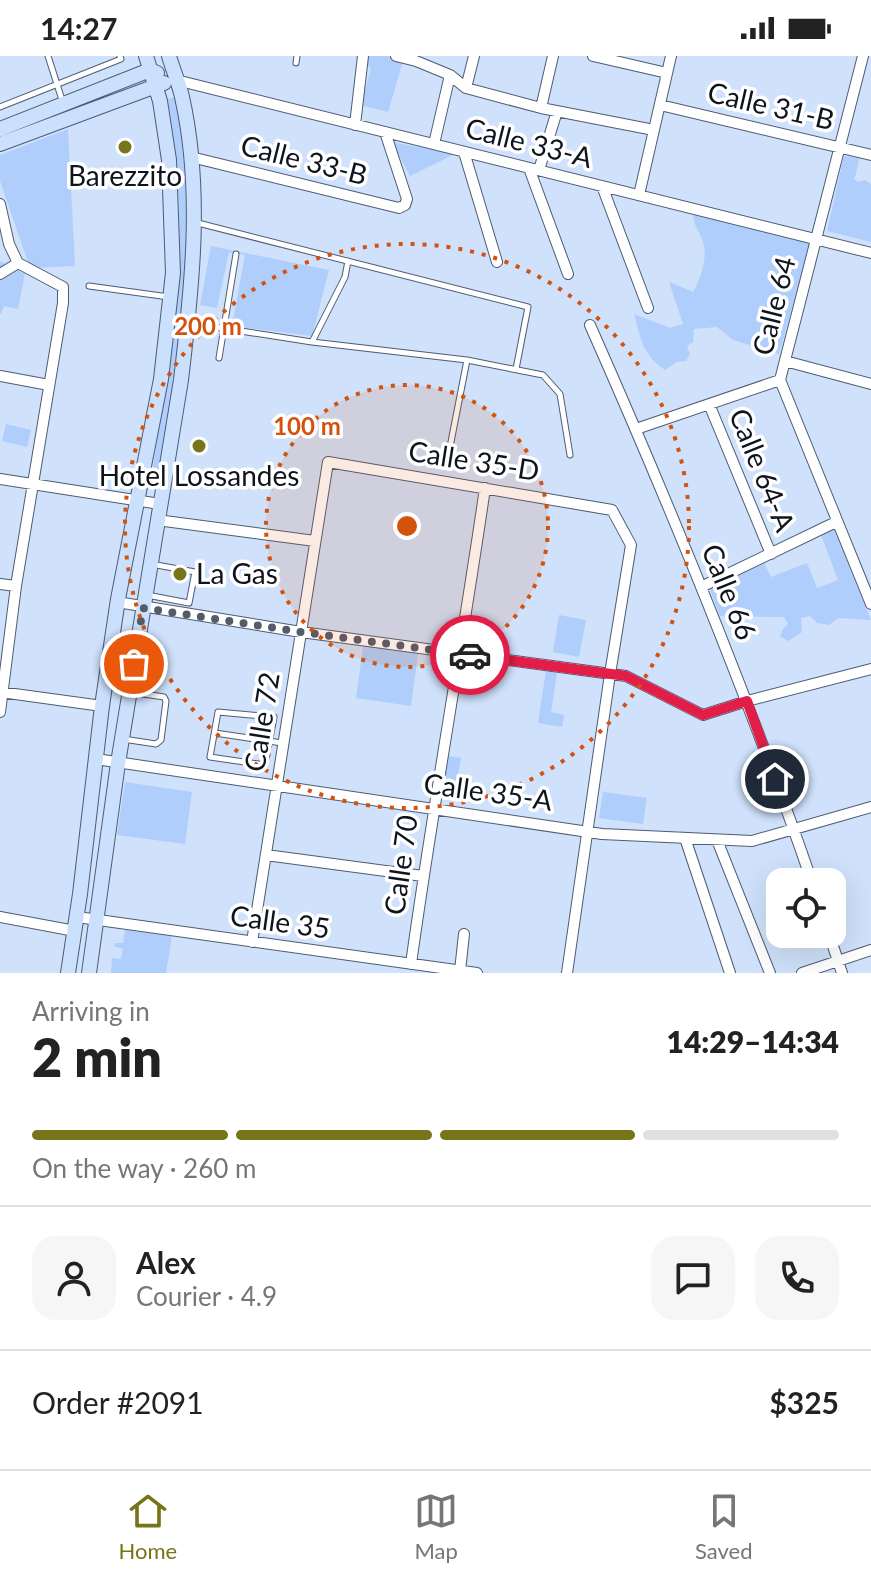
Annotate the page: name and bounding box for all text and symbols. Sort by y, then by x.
text: 14:27 [40,10,117,46]
street label: Calle 31-B [705,74,838,136]
street label: Calle 33-A [462,110,596,174]
street label: Calle 33-B [238,127,371,191]
marker: Barezzito [116,138,134,156]
place label: Barezzito [68,158,182,192]
street label: Calle 64 [744,253,802,359]
text: 200 m [174,311,242,340]
street label: Calle 64-A [723,403,803,536]
text: 100 m [273,411,341,440]
street label: Calle 35-D [406,433,542,487]
marker: Hotel Lossandes [190,437,208,455]
place label: Hotel Lossandes [99,458,299,492]
centre of rings [393,512,421,540]
street label: Calle 66 [695,539,764,644]
place label: La Gas [196,556,278,590]
marker: La Gas [171,565,189,583]
courier [430,615,510,695]
pin [100,630,168,698]
icon: car [448,633,492,677]
icon: bag [112,642,156,686]
street label: Calle 72 [236,670,286,774]
pin [741,745,809,813]
icon: home [753,757,797,801]
street label: Calle 35-A [422,765,555,817]
street label: Calle 70 [376,813,424,917]
map controls [766,868,846,948]
button: locate [766,868,846,948]
street label: Calle 35 [228,897,332,945]
text: Arriving in [32,995,150,1027]
text: 14:29–14:34 [666,1023,839,1059]
text: 2 min [32,1026,162,1088]
text: On the way · 260 m [32,1152,256,1184]
button: person [32,1236,116,1320]
button: chat [651,1236,735,1320]
button: phone [755,1236,839,1320]
text: Alex [136,1244,196,1280]
text: Courier · 4.9 [136,1280,277,1312]
text: Order #2091 [32,1384,204,1420]
text: $325 [769,1384,839,1420]
tab: Home [118,1489,177,1564]
tab: Map [414,1489,458,1564]
tab: Saved [695,1489,752,1564]

